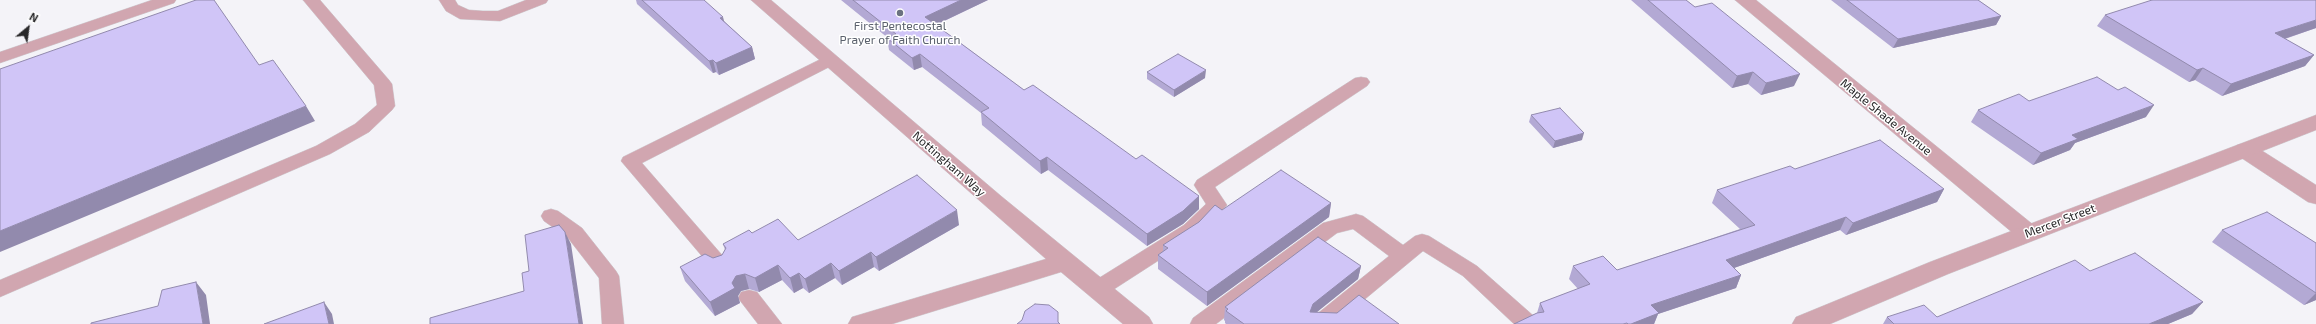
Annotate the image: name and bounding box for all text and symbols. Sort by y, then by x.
north arrow [8,8,48,48]
marker: First Pentecostal Prayer of Faith Church [895,8,905,18]
text: N [27,9,41,25]
place label: First Pentecostal Prayer of Faith Church [840,19,960,47]
street label: Maple Shade Avenue [1837,76,1935,158]
street label: Nottingham Way [910,128,988,200]
street label: Mercer Street [2023,201,2097,241]

